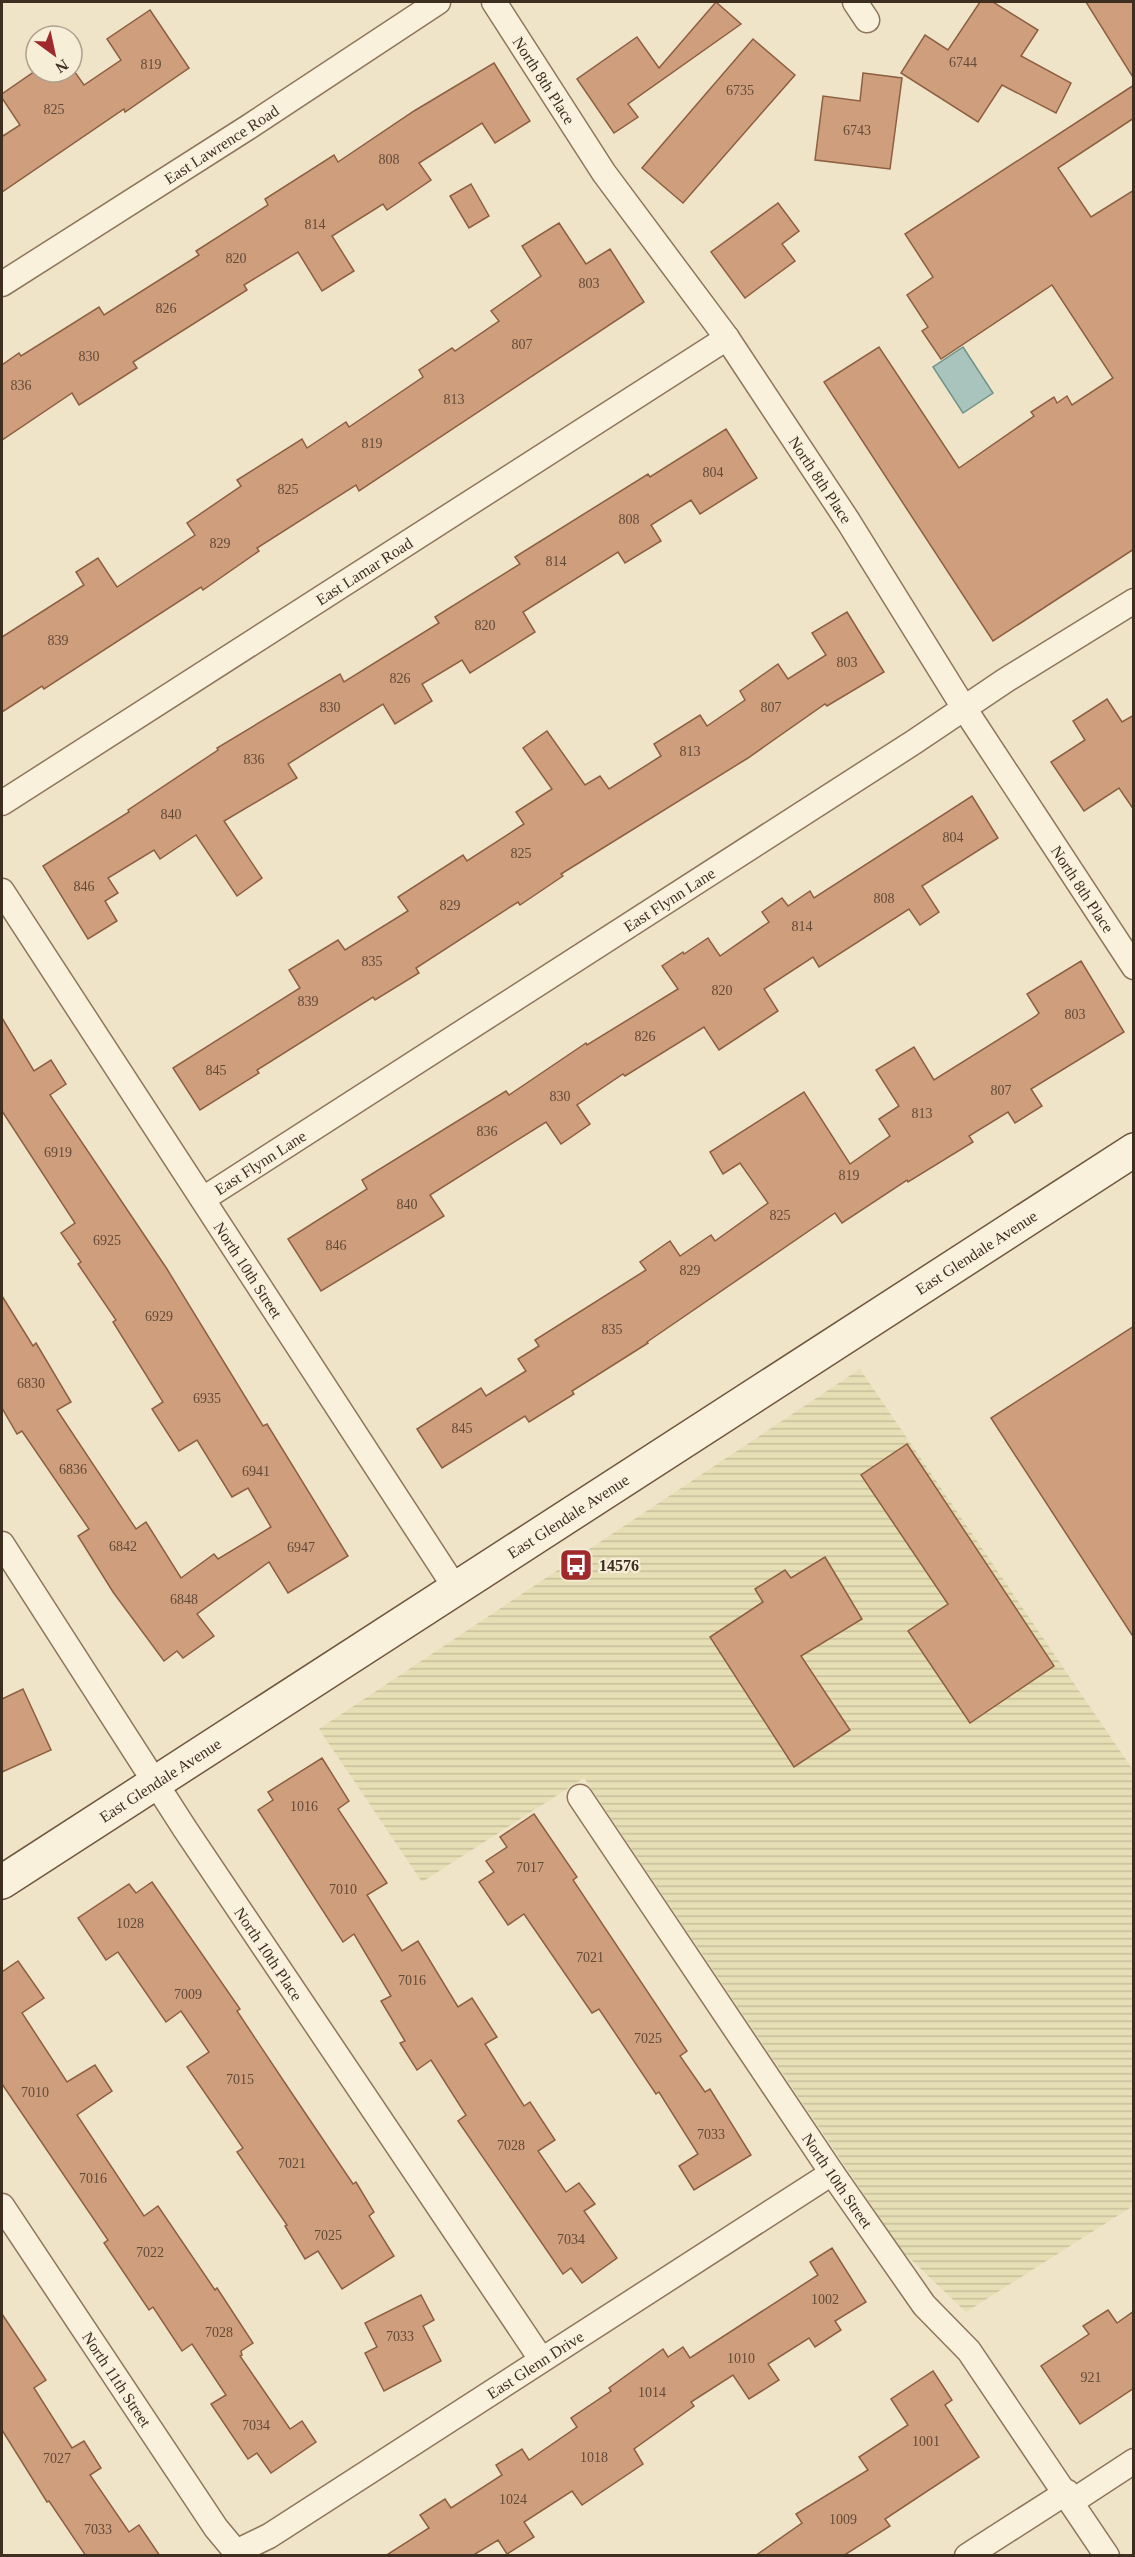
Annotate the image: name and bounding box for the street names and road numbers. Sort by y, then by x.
street label: North 8th Place [510,33,579,127]
street label: East Lawrence Road [161,101,282,187]
street label: North 8th Place [786,433,855,526]
street label: East Lamar Road [313,534,415,608]
street label: North 8th Place [1048,842,1117,936]
street label: East Flynn Lane [620,864,718,935]
street label: East Flynn Lane [211,1127,309,1198]
street label: East Glendale Avenue [912,1207,1040,1298]
street label: North 10th Street [211,1219,286,1322]
street label: East Glendale Avenue [504,1471,632,1561]
street label: East Glendale Avenue [96,1734,224,1825]
street label: North 10th Place [232,1904,306,2004]
street label: North 10th Street [799,2130,876,2232]
street label: East Glenn Drive [484,2327,586,2402]
street label: North 11th Street [79,2328,155,2430]

